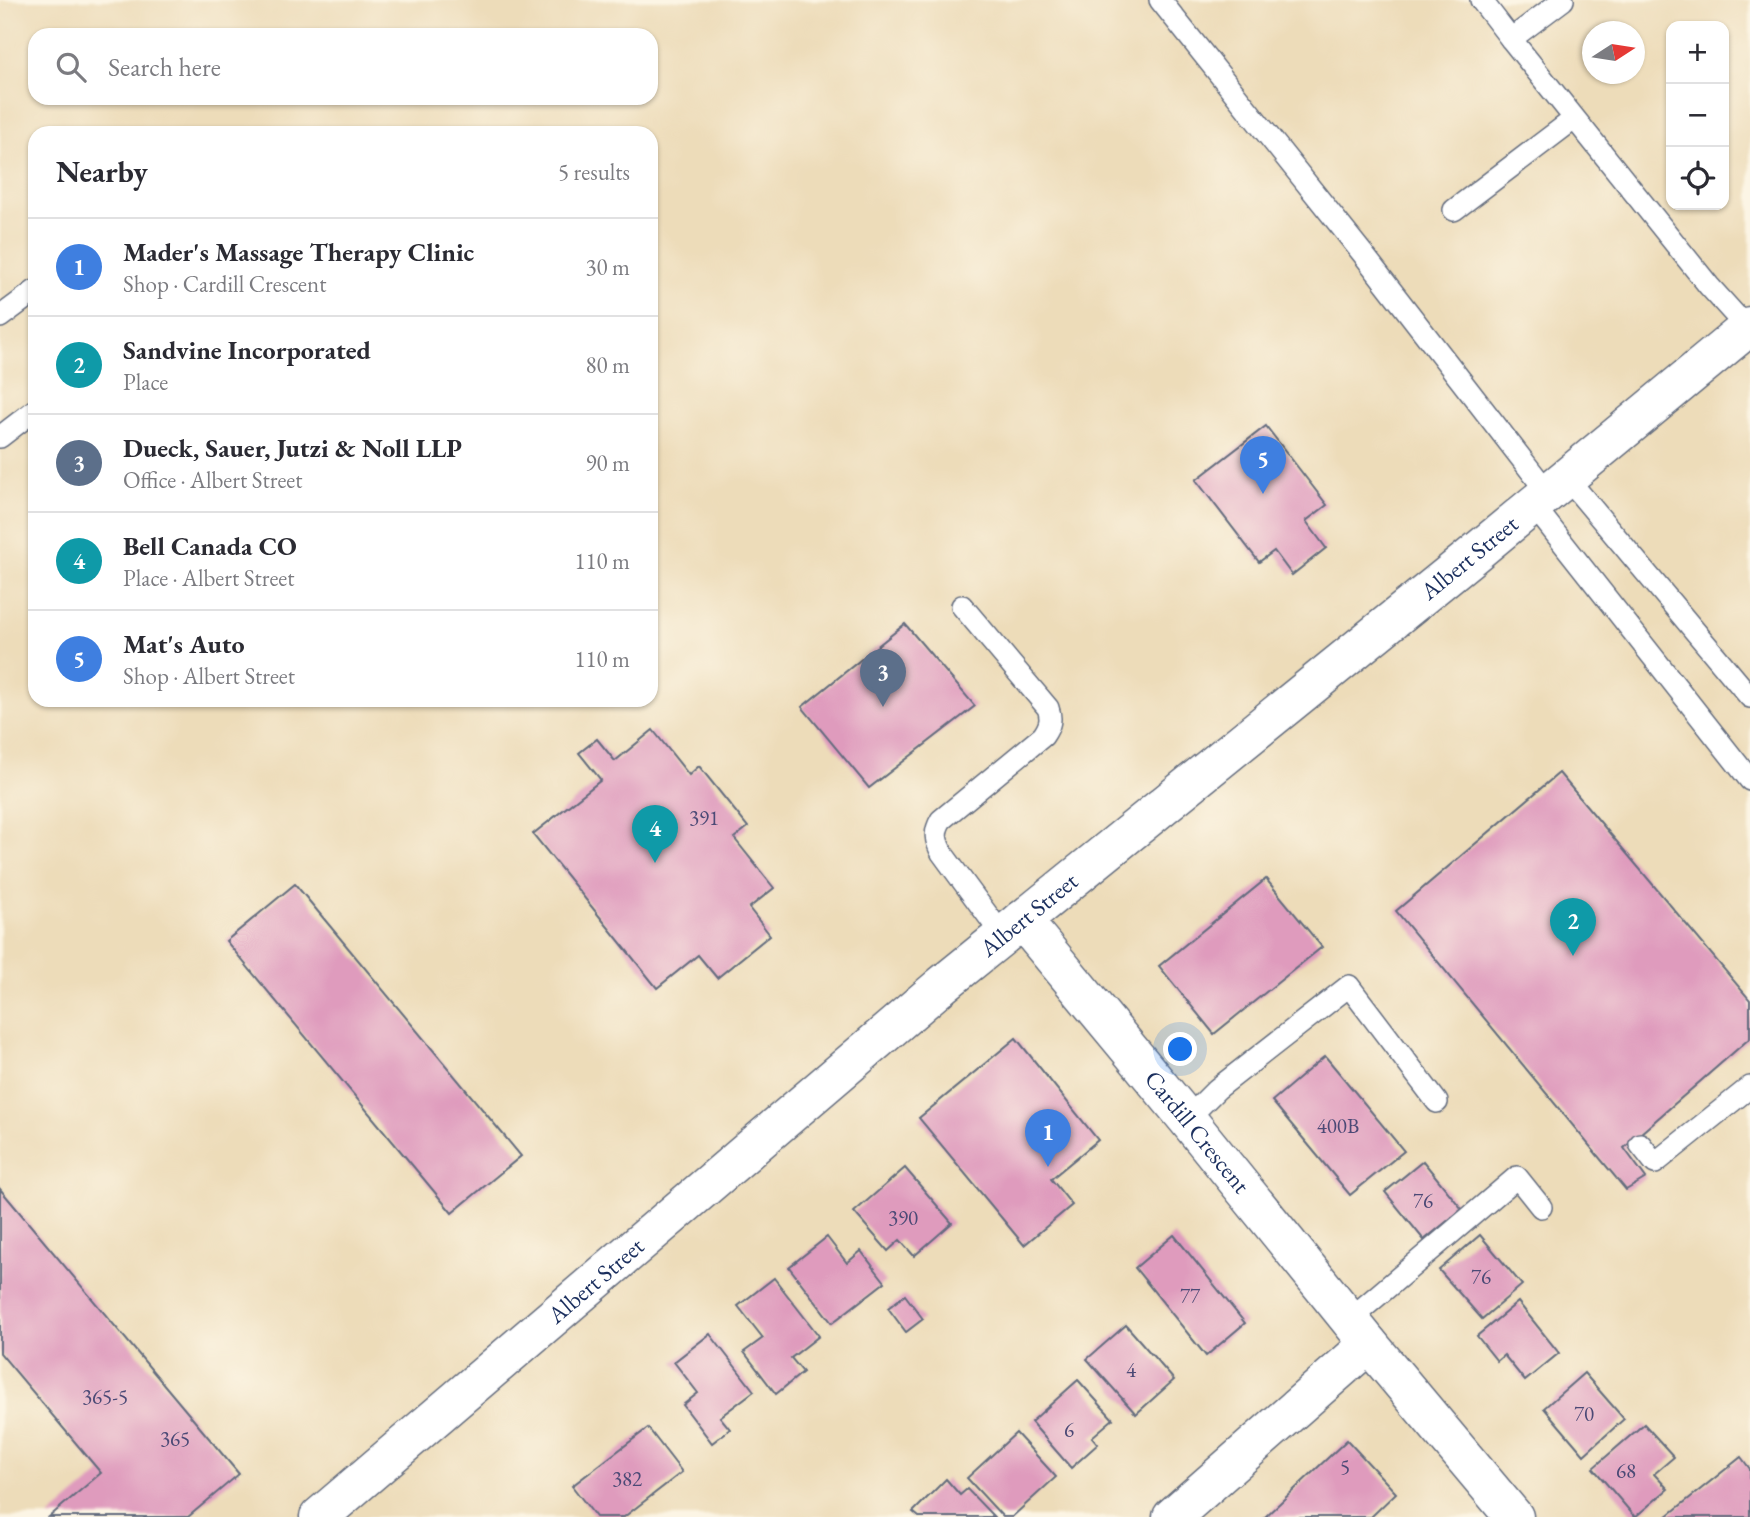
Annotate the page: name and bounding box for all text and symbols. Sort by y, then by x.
north arrow [1582,21,1645,84]
map controls [1666,21,1729,210]
button: + [1666,21,1729,84]
search box [28,28,658,105]
icon: search [52,48,90,86]
text: Search here [108,50,221,84]
button: − [1666,84,1729,147]
button: locate [1666,147,1729,210]
text: Nearby [56,152,148,191]
text: 5 results [558,157,630,187]
text: Mader's Massage Therapy Clinic [123,235,474,269]
text: 1 [73,252,85,282]
text: 30 m [585,252,630,282]
text: Shop · Cardill Crescent [123,269,326,299]
text: Sandvine Incorporated [123,333,371,367]
text: 2 [73,350,85,380]
text: 80 m [585,350,630,380]
text: Place [123,367,168,397]
text: Dueck, Sauer, Jutzi & Noll LLP [123,431,462,465]
pin: 5 [1240,436,1286,494]
text: 3 [73,448,85,478]
text: 90 m [585,448,630,478]
text: Office · Albert Street [123,465,302,495]
street label: Albert Street [1413,508,1525,607]
text: Bell Canada CO [123,529,297,563]
text: 4 [73,546,85,576]
text: 110 m [574,546,630,576]
text: Place · Albert Street [123,563,294,593]
text: Mat's Auto [123,627,245,661]
text: 5 [73,644,85,674]
text: 110 m [574,644,630,674]
pin: 3 [860,649,906,707]
text: Shop · Albert Street [123,661,295,691]
house number: 391 [689,804,719,831]
pin: 4 [632,805,678,863]
street label: Albert Street [972,865,1084,964]
pin: 2 [1550,898,1596,956]
your location [1163,1032,1197,1066]
street label: Cardill Crescent [1138,1064,1257,1200]
pin: 1 [1025,1109,1071,1167]
house number: 400B [1317,1112,1359,1139]
house number: 76 [1413,1187,1433,1214]
house number: 390 [888,1204,918,1231]
street label: Albert Street [540,1230,650,1331]
house number: 76 [1471,1263,1491,1290]
house number: 77 [1180,1282,1201,1309]
house number: 4 [1126,1356,1137,1383]
house number: 365-5 [82,1383,128,1410]
house number: 70 [1574,1400,1594,1427]
house number: 6 [1064,1416,1074,1443]
house number: 365 [160,1425,190,1452]
house number: 5 [1340,1453,1350,1480]
house number: 68 [1616,1457,1636,1484]
house number: 382 [612,1465,642,1492]

